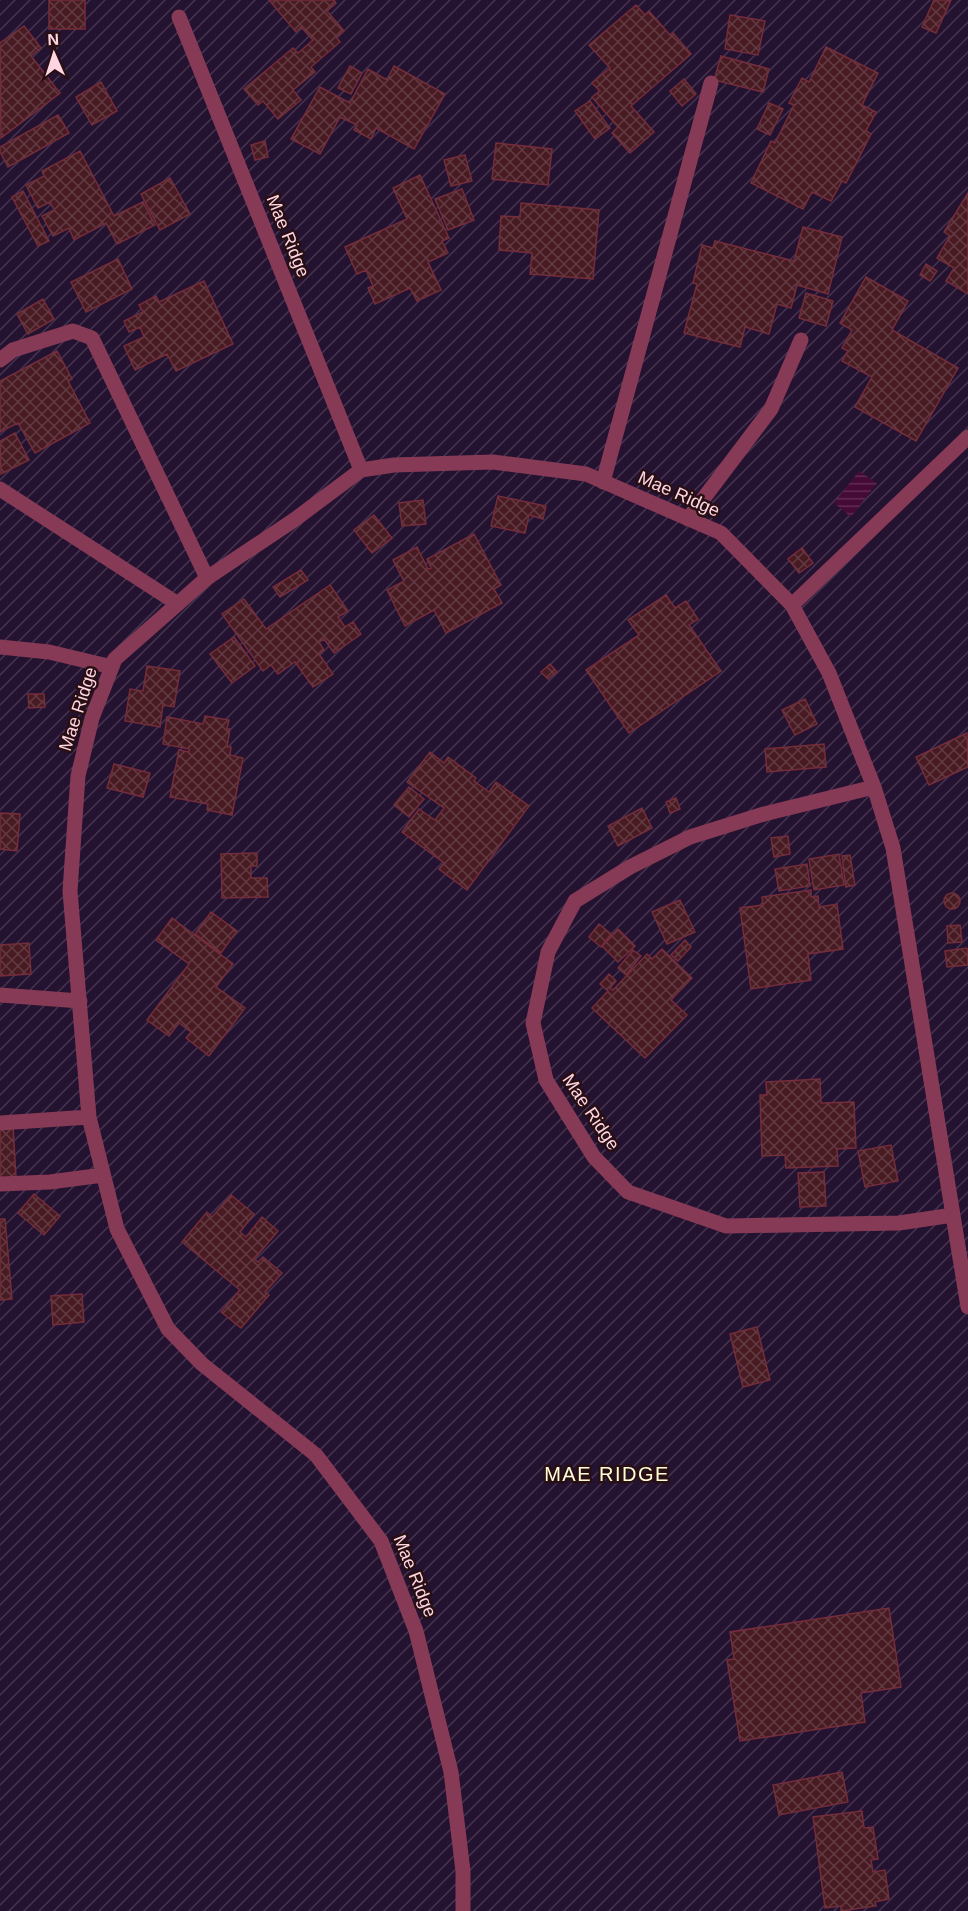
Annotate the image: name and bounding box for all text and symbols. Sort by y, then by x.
north arrow [24,24,84,84]
text: N [47,31,59,48]
street label: Mae Ridge [262,192,314,280]
street label: Mae Ridge [635,467,723,521]
street label: Mae Ridge [55,665,101,753]
street label: Mae Ridge [558,1070,624,1154]
district label: MAE RIDGE [544,1463,670,1485]
street label: Mae Ridge [389,1532,441,1620]

